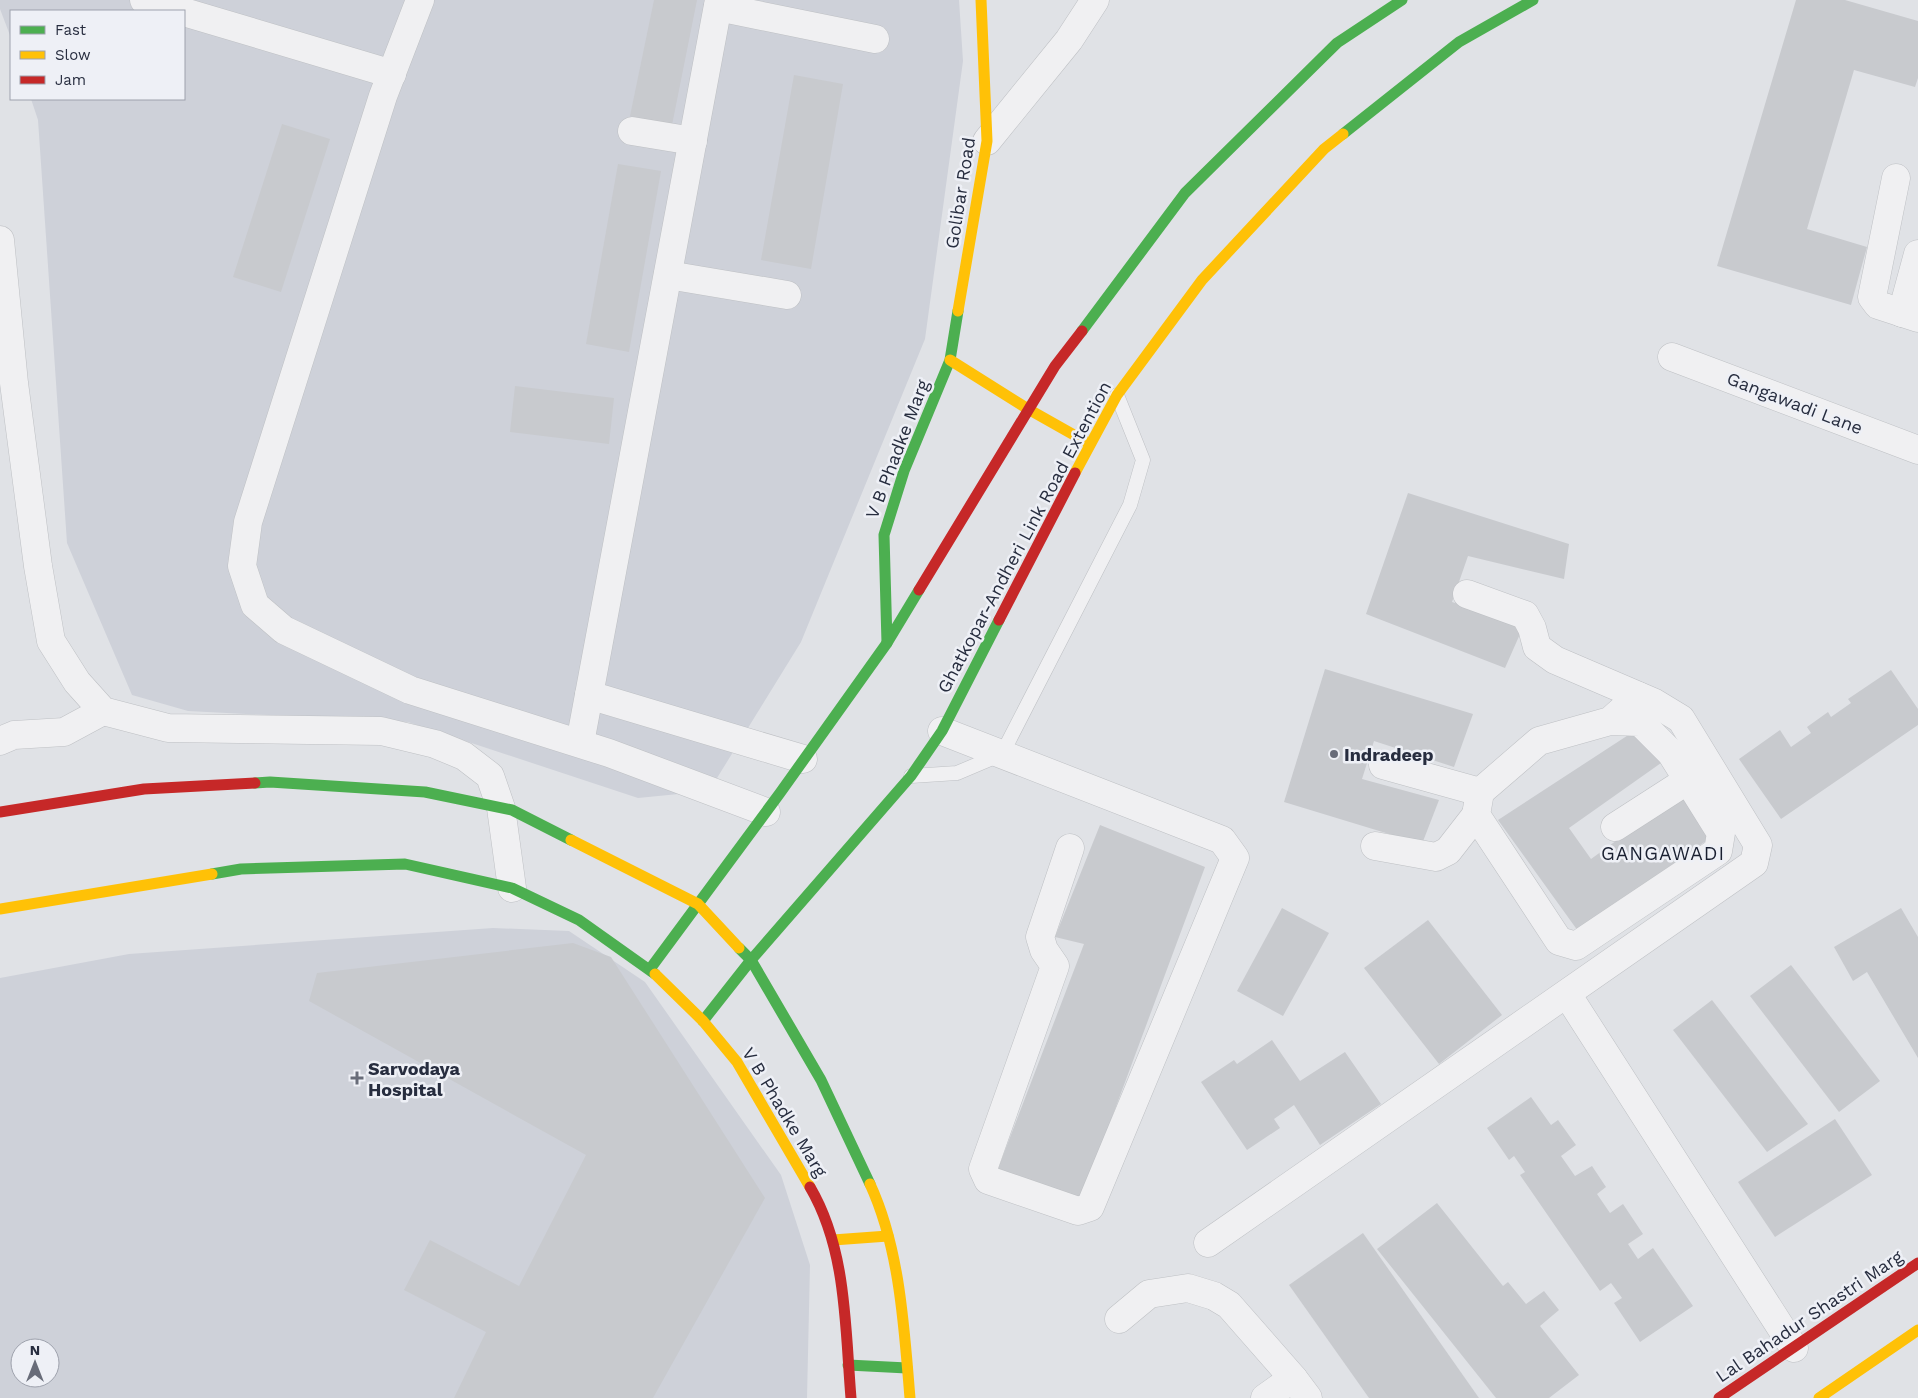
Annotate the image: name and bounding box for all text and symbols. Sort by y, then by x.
legend [10,10,185,100]
text: Fast [55,21,87,39]
text: Slow [55,46,91,64]
text: Jam [55,71,86,89]
street label: Golibar Road [941,136,979,250]
street label: Gangawadi Lane [1724,367,1866,439]
street label: V B Phadke Marg [861,376,933,521]
street label: Ghatkopar-Andheri Link Road Extention [933,378,1115,696]
place label: Indradeep [1344,744,1434,765]
marker: Indradeep [1328,748,1340,760]
district label: GANGAWADI [1601,842,1725,865]
street label: V B Phadke Marg [738,1044,832,1181]
place label: Sarvodaya Hospital [368,1058,460,1100]
marker: Sarvodaya Hospital [350,1071,364,1085]
street label: Lal Bahadur Shastri Marg [1712,1245,1907,1386]
north arrow [10,1338,60,1388]
text: N [30,1342,40,1358]

